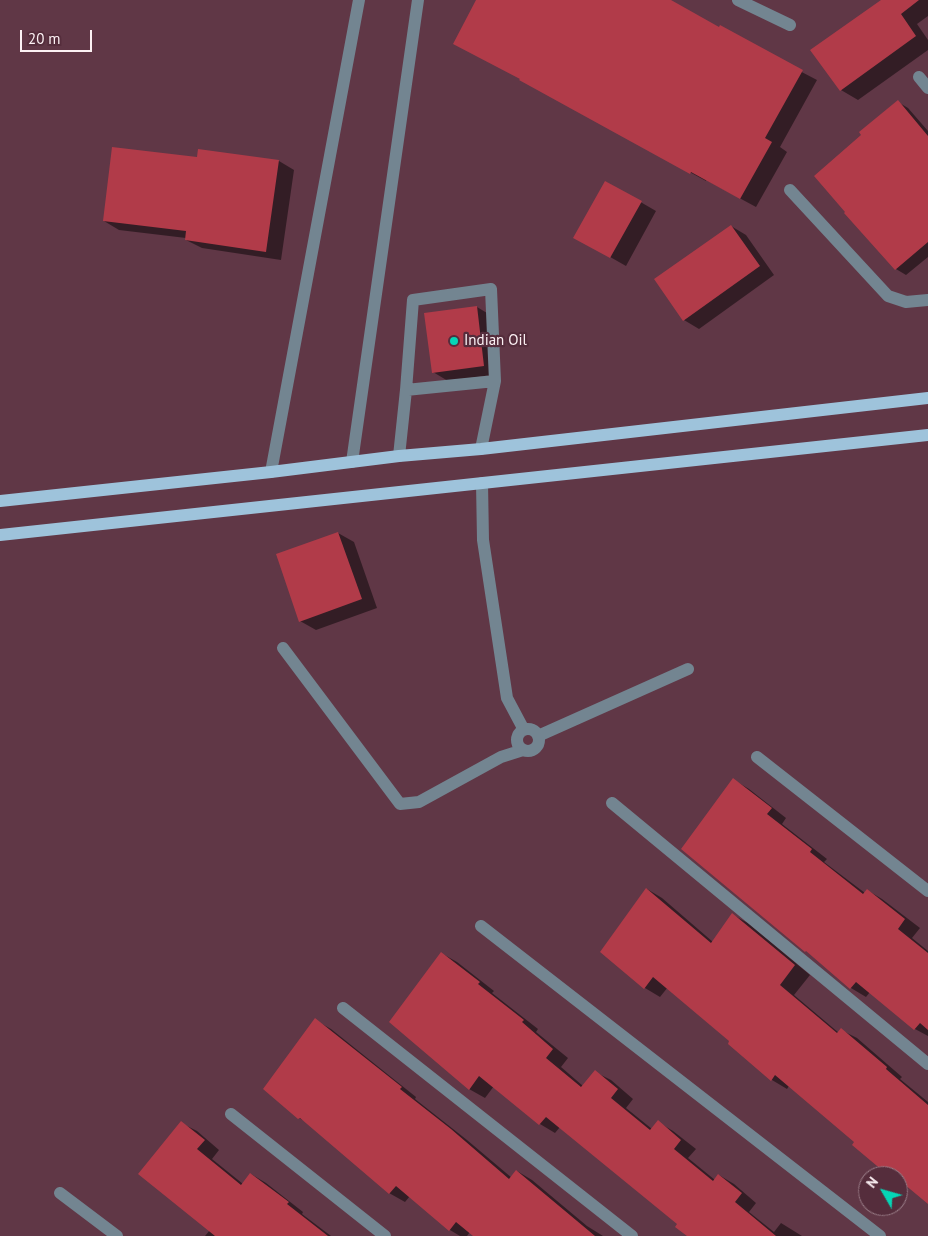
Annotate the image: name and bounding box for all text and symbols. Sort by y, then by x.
scale bar [22,20,95,52]
text: 20 m [28,29,61,48]
place label: Indian Oil [464,332,527,350]
marker: Indian Oil [448,335,460,347]
north arrow [858,1166,908,1216]
text: N [862,1173,882,1192]

